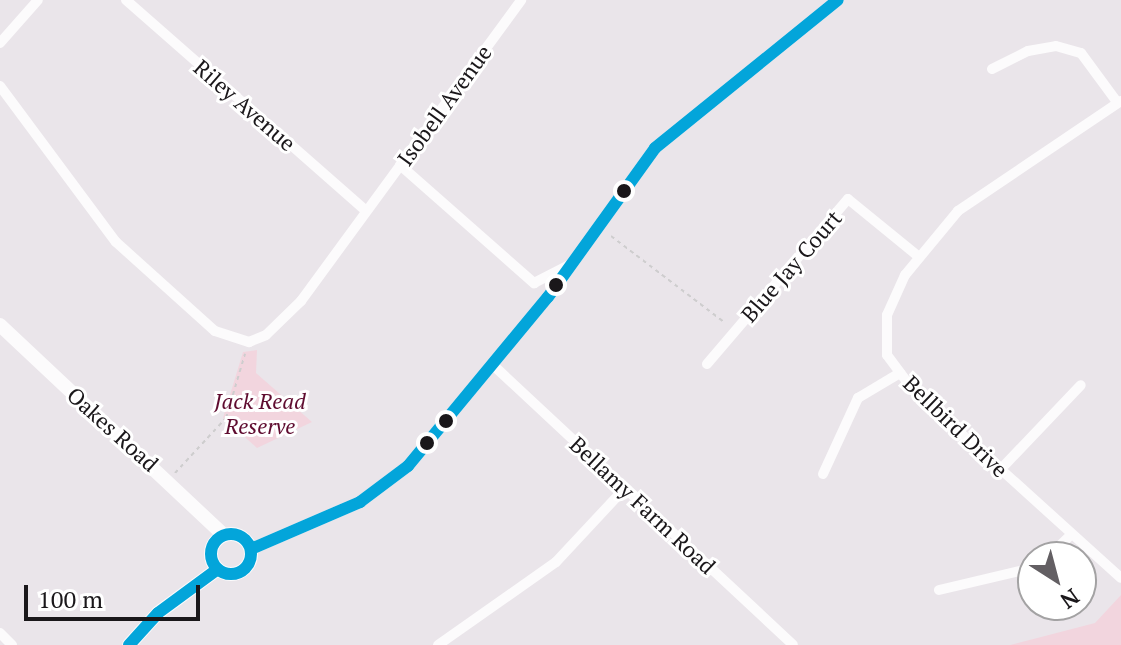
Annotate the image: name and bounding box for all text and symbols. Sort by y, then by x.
street label: Isobell Avenue [391,39,497,171]
street label: Riley Avenue [189,54,301,156]
unlabelled marker [616,183,632,199]
street label: Blue Jay Court [735,205,847,327]
unlabelled marker [548,277,564,293]
street label: Bellbird Drive [898,370,1014,482]
street label: Oakes Road [62,381,164,477]
park label: Jack Read Reserve [214,387,306,438]
unlabelled marker [438,413,454,429]
street label: Bellamy Farm Road [565,431,721,579]
unlabelled marker [419,435,435,451]
north arrow [1017,541,1097,621]
scale bar [28,569,204,619]
text: 100 m [38,583,103,615]
text: N [1055,583,1085,616]

